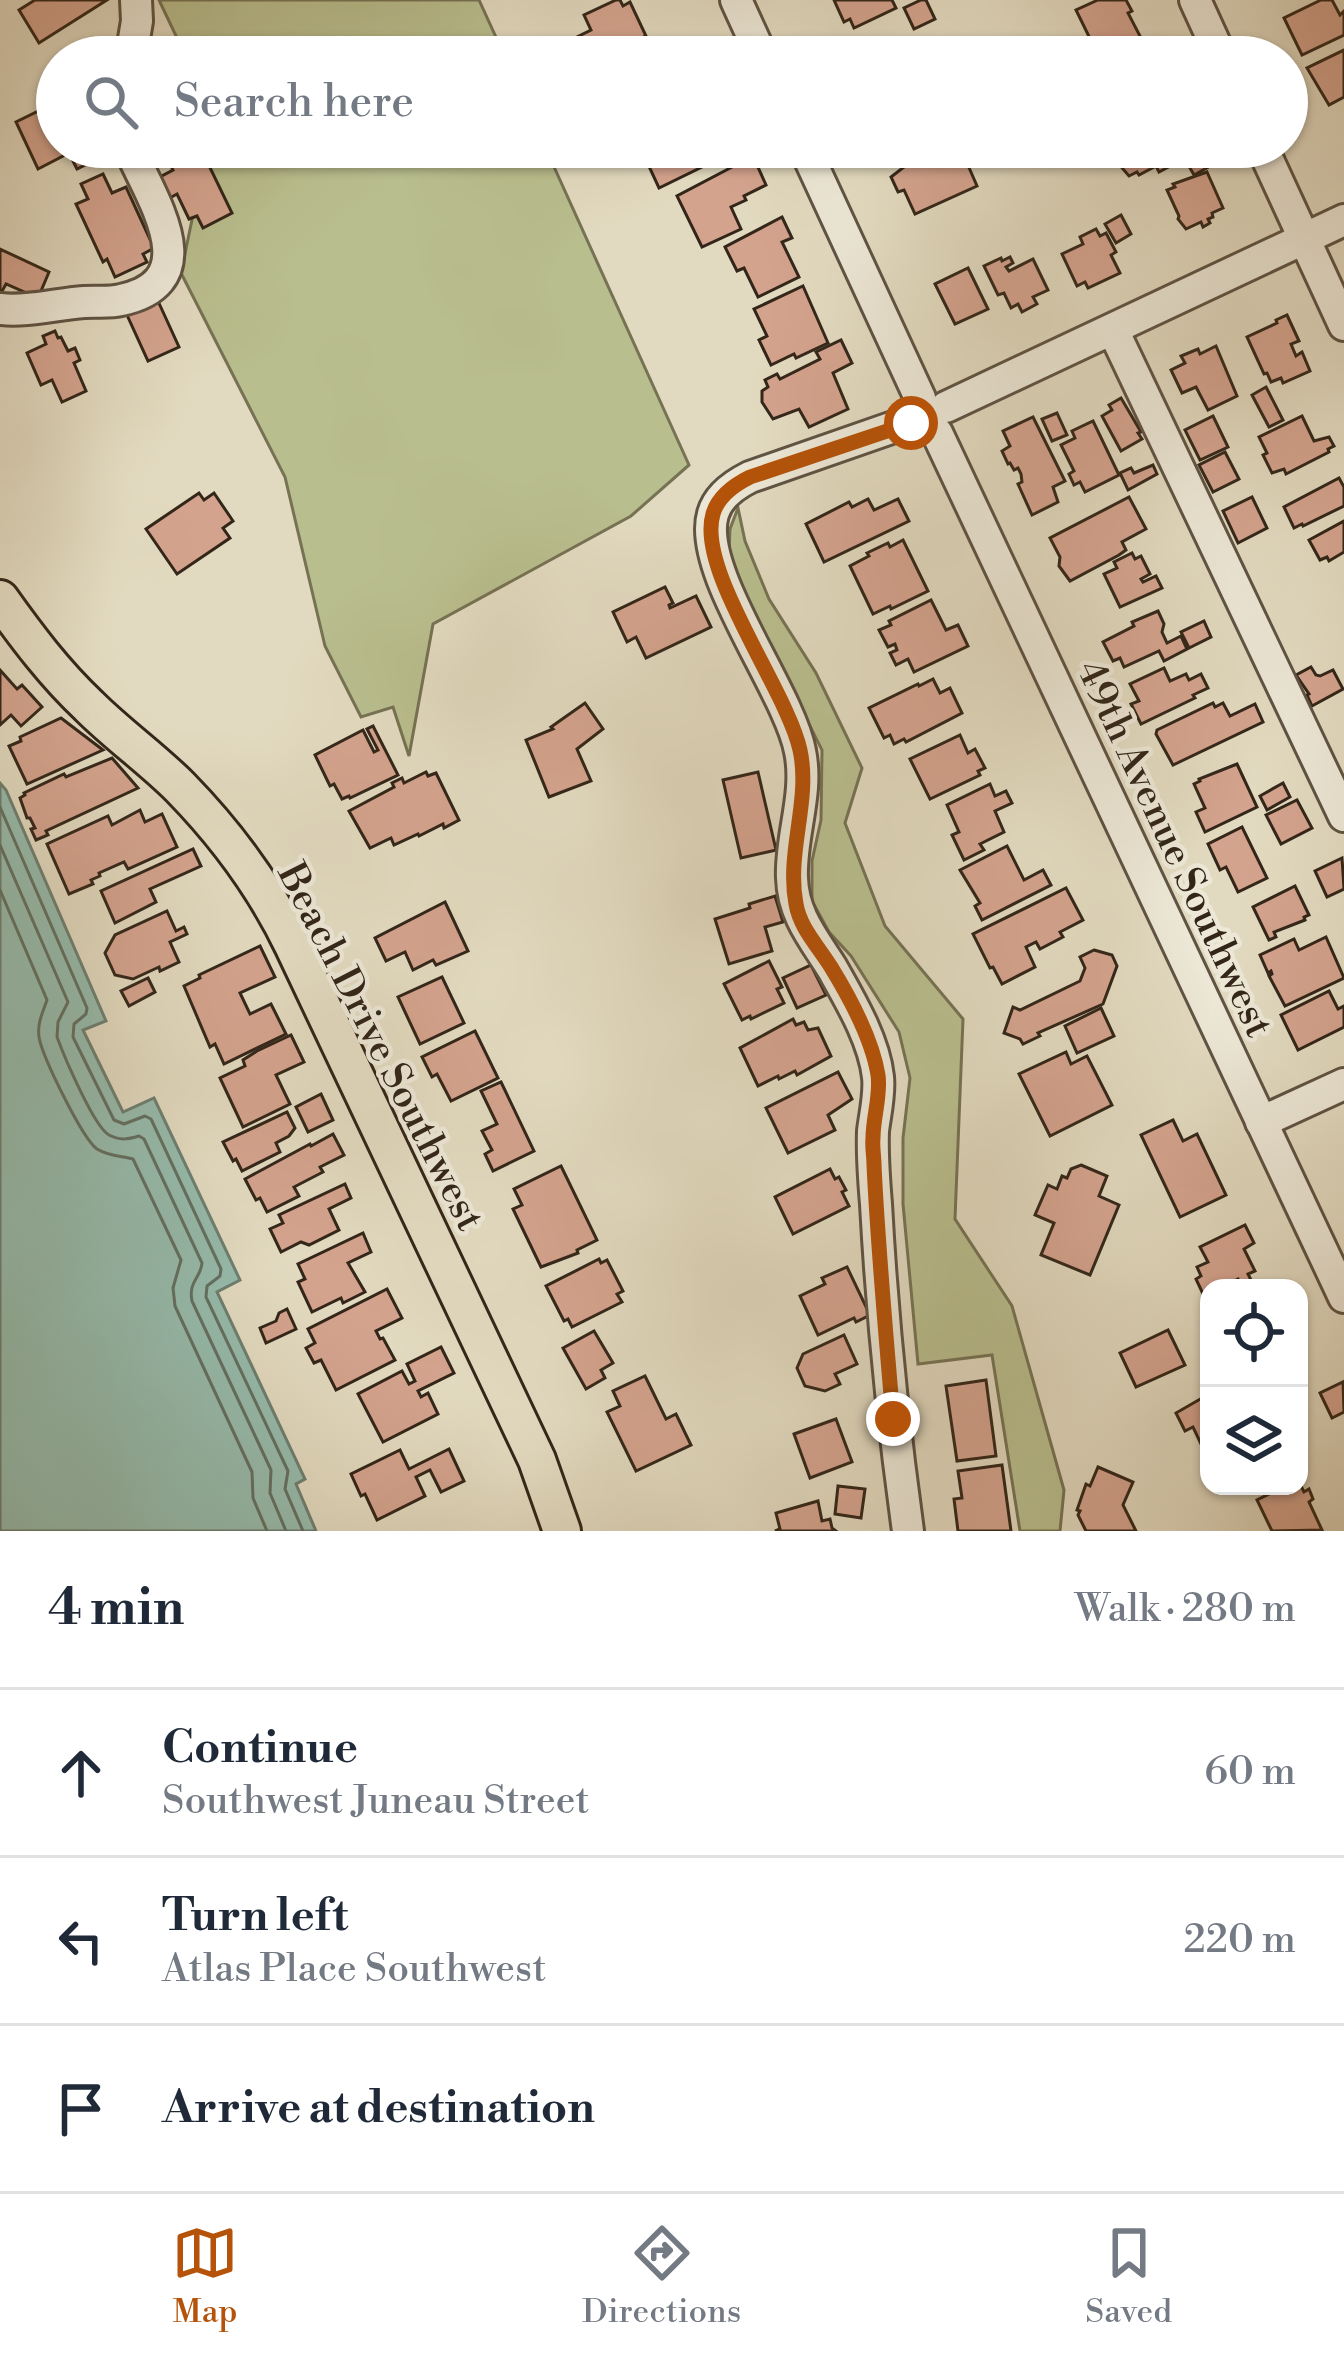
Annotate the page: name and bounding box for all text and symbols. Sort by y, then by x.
search box [36,36,1308,168]
icon: search [78,69,144,135]
text: Search here [174,74,414,131]
route start [884,396,938,450]
street label: 49th Avenue Southwest [1065,653,1283,1046]
street label: Beach Drive Southwest [265,854,494,1239]
map controls [1200,1279,1308,1495]
button: locate [1200,1279,1308,1387]
button: layers [1200,1387,1308,1495]
route end [866,1392,920,1446]
text: 4 min [48,1577,184,1641]
text: Walk · 280 m [1075,1585,1296,1634]
text: Continue [162,1720,358,1777]
icon: ahead [48,1740,114,1806]
text: 60 m [1204,1748,1296,1797]
text: Southwest Juneau Street [162,1777,589,1826]
text: Turn left [162,1888,348,1945]
icon: left [48,1908,114,1974]
text: 220 m [1183,1916,1296,1965]
text: Atlas Place Southwest [162,1945,546,1994]
icon: arrive [48,2076,114,2142]
text: Arrive at destination [162,2080,595,2137]
tab: Map [172,2220,238,2333]
tab: Directions [582,2220,741,2333]
tab: Saved [1085,2220,1172,2333]

